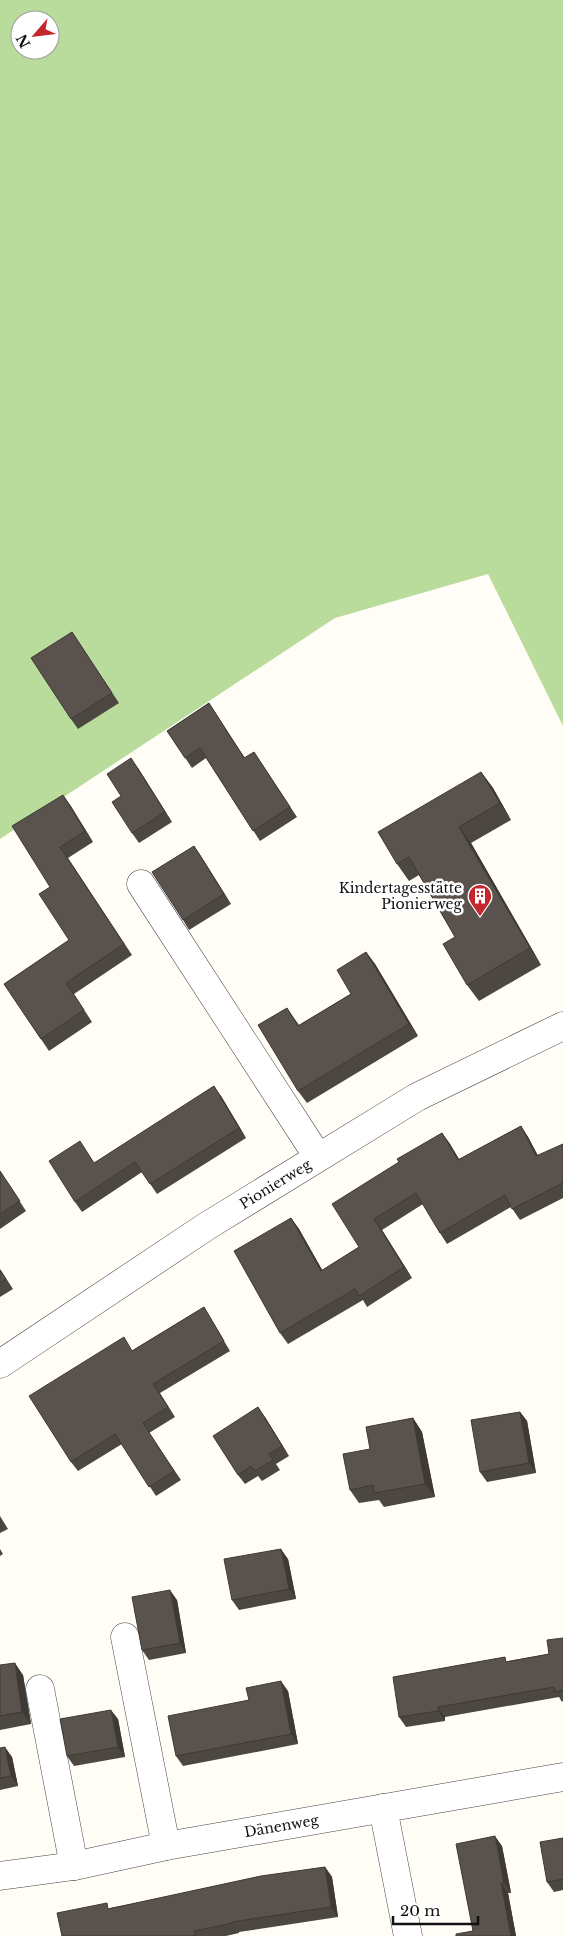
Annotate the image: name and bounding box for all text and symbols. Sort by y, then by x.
north arrow [10,10,60,60]
text: N [12,31,35,51]
place label: Kindertagesstätte Pionierweg [339,879,463,913]
building icon: Kindertagesstätte Pionierweg [467,883,493,917]
street label: Pionierweg [236,1155,315,1213]
street label: Dänenweg [243,1811,321,1841]
scale bar [393,1894,478,1926]
text: 20 m [400,1901,440,1920]

